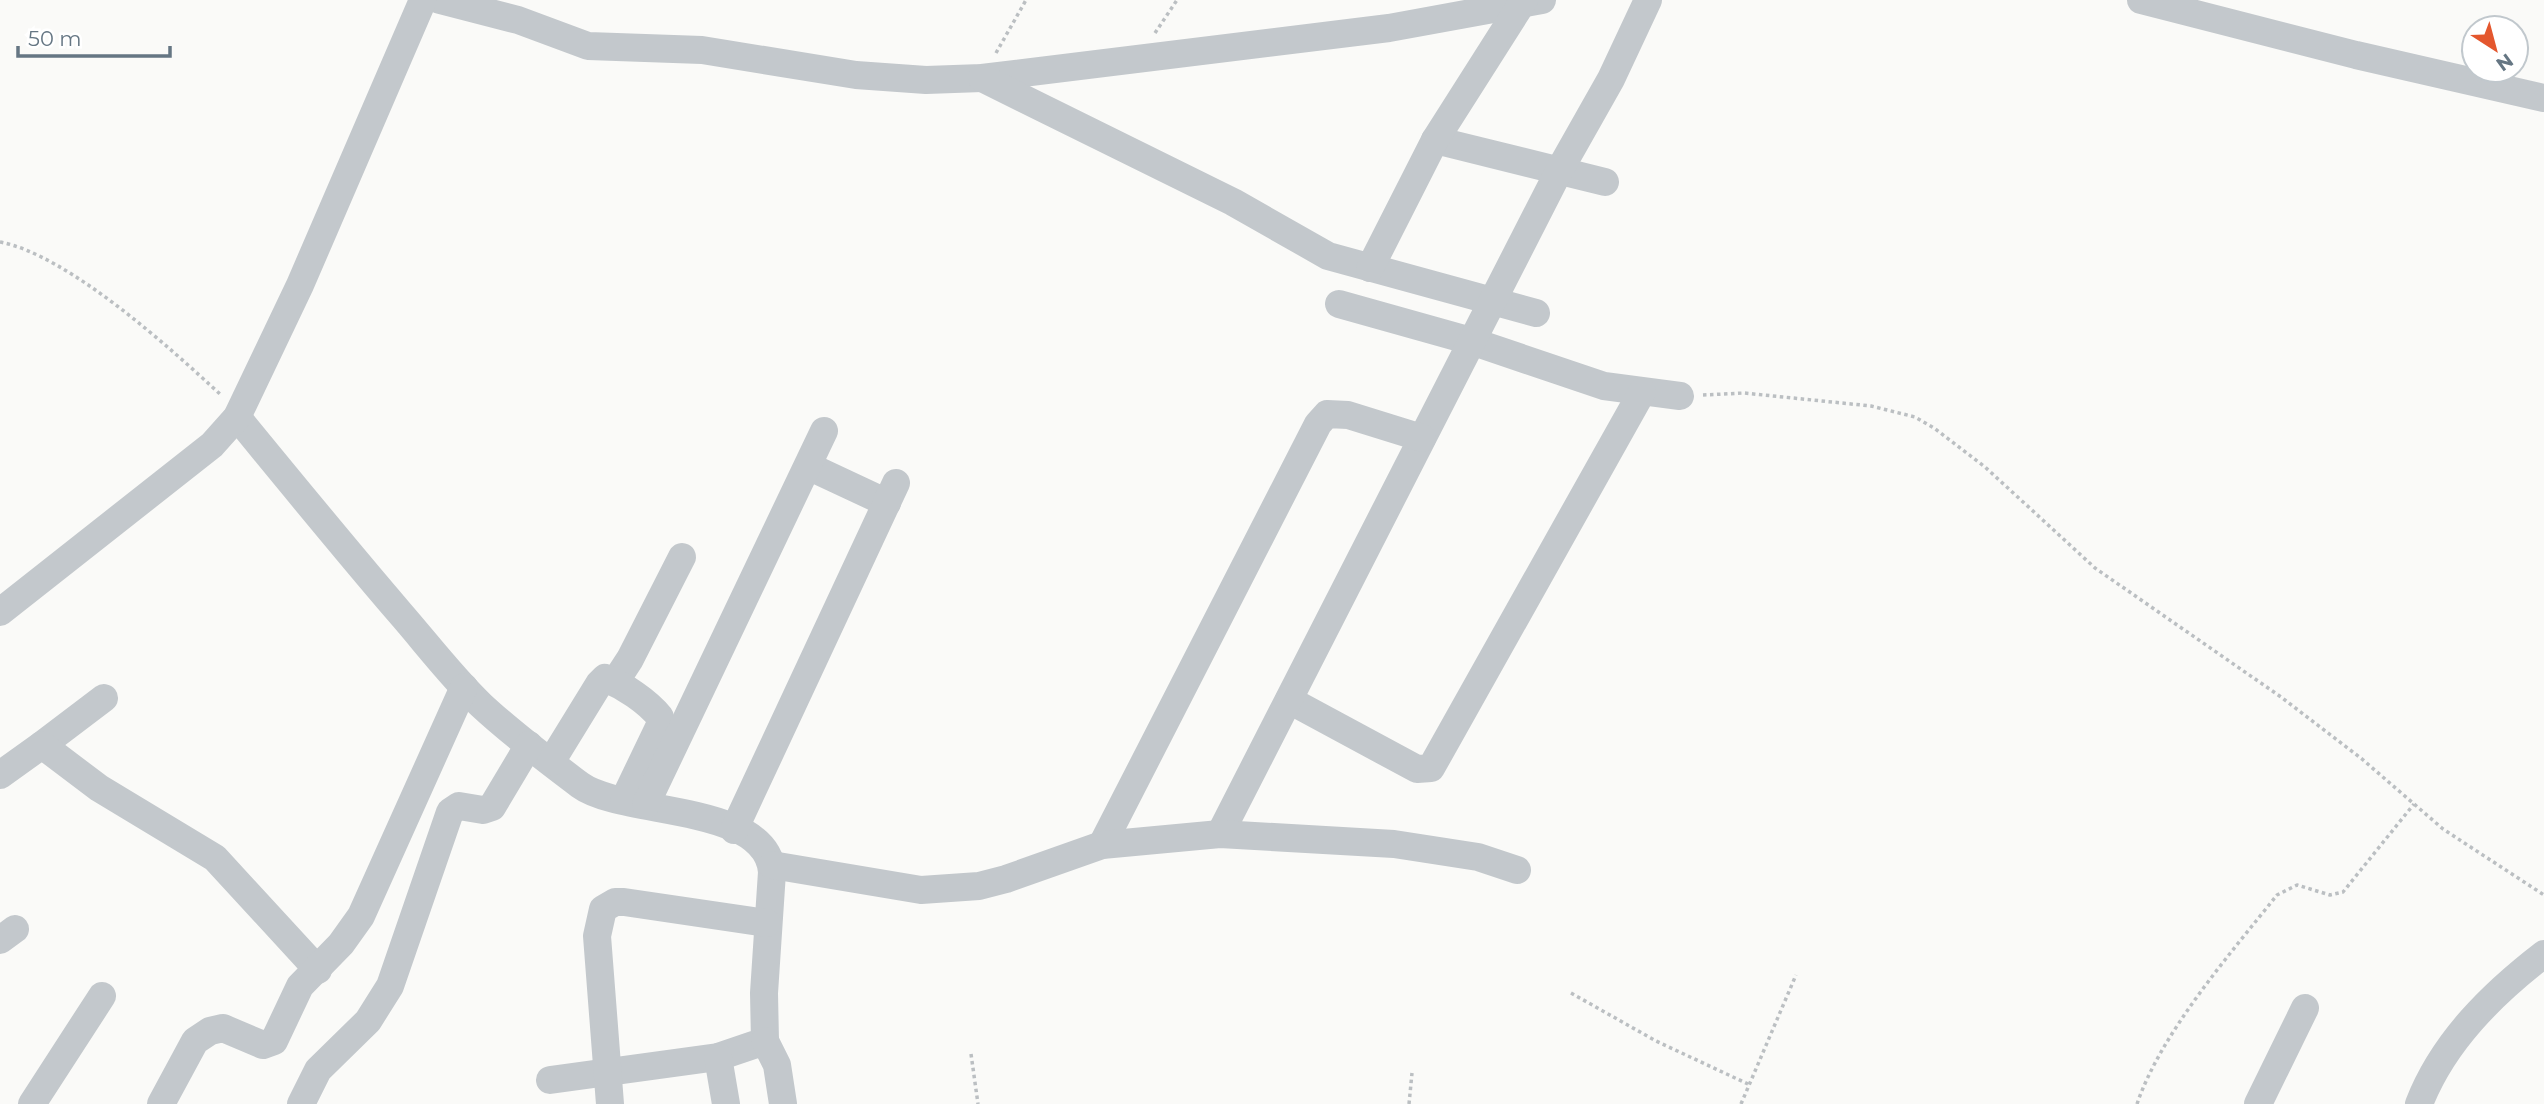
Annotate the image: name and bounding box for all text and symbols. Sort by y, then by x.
scale bar [18,14,170,58]
north arrow [2460,14,2530,84]
text: 50 m [28,26,82,51]
text: N [2492,49,2518,76]

